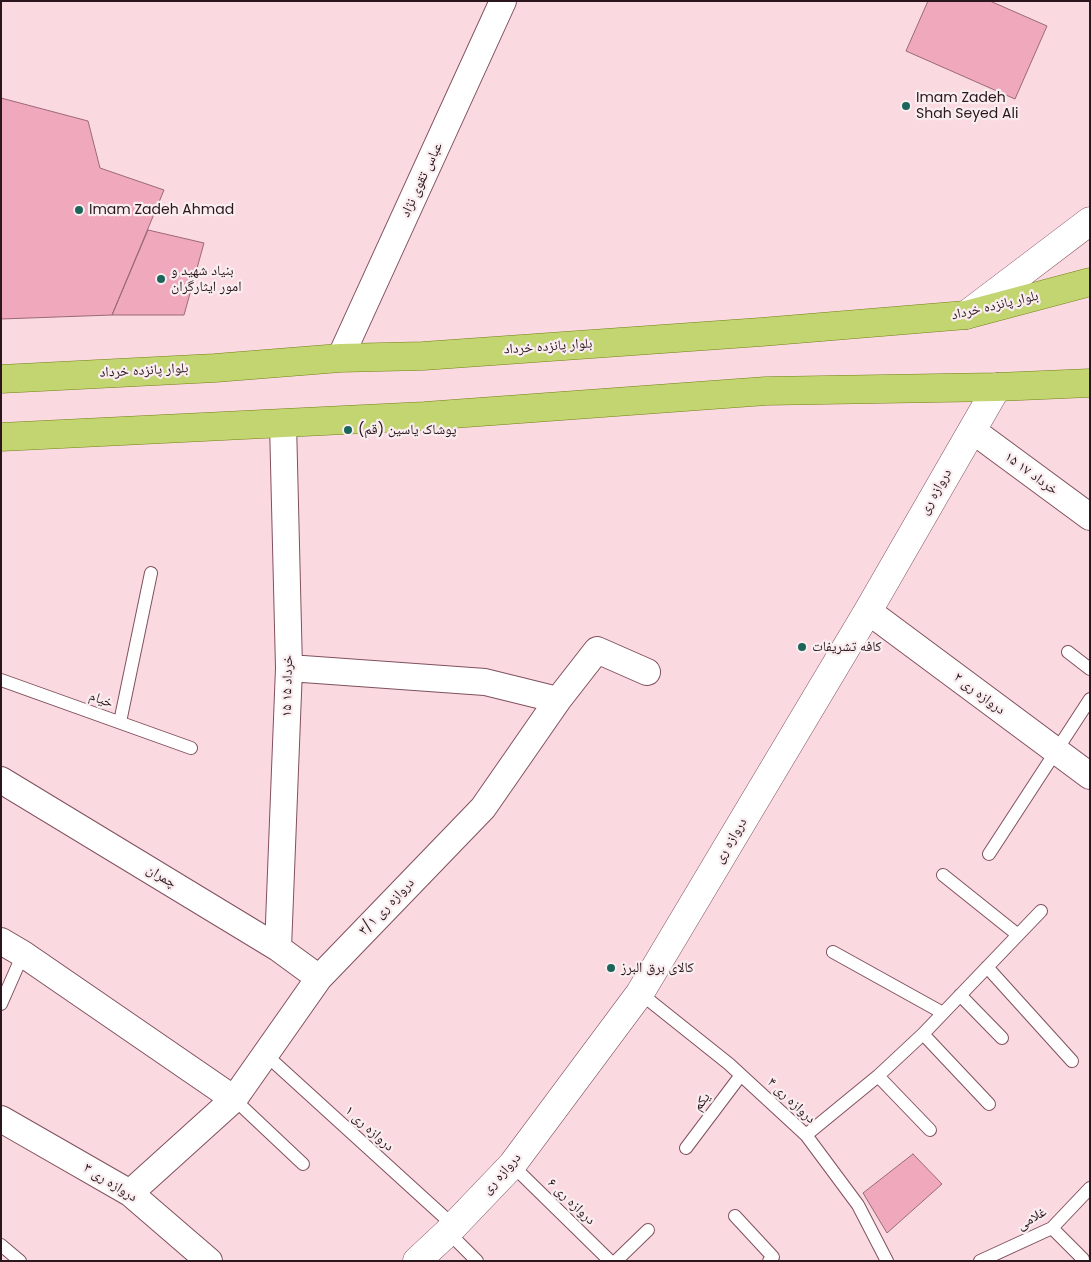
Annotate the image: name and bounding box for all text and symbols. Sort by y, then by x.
place label: Imam Zadeh Shah Seyed Ali [916,90,1018,122]
marker: Imam Zadeh Shah Seyed Ali [900,100,912,112]
street label: عباس تقوی نژاد [397,140,447,220]
place label: Imam Zadeh Ahmad [89,202,234,218]
marker: Imam Zadeh Ahmad [73,204,85,216]
place label: بنیاد شهید و امور ایثارگران [171,263,242,296]
marker: بنیاد شهید و امور ایثارگران [155,273,167,285]
street label: بلوار پانزده خرداد [950,288,1040,324]
street label: بلوار پانزده خرداد [503,336,593,358]
street label: بلوار پانزده خرداد [99,360,189,382]
place label: پوشاک یاسین (قم) [358,422,456,438]
marker: پوشاک یاسین (قم) [342,424,354,436]
street label: ۱۵ خرداد ۱۷ [1001,449,1061,499]
street label: دروازه ری [916,466,956,518]
place label: کافه تشریفات [812,639,882,655]
marker: کافه تشریفات [796,641,808,653]
street label: ۱۵ خرداد ۱۵ [279,655,297,717]
street label: دروازه ری ۲ [950,669,1008,719]
street label: خیام [87,688,115,712]
street label: دروازه ری [711,815,751,867]
street label: چمران [143,862,179,892]
street label: دروازه ری ۳/۱ [356,875,418,939]
place label: کالای برق البرز [621,960,694,976]
marker: کالای برق البرز [605,962,617,974]
street label: دروازه ری ۴ [763,1074,819,1128]
street label: یکم [690,1090,714,1114]
street label: دروازه ری ۱ [341,1103,397,1155]
street label: دروازه ری [479,1150,525,1198]
street label: دروازه ری ۳ [80,1160,140,1206]
street label: دروازه ری ۶ [544,1175,598,1229]
street label: غلامی [1014,1204,1050,1234]

